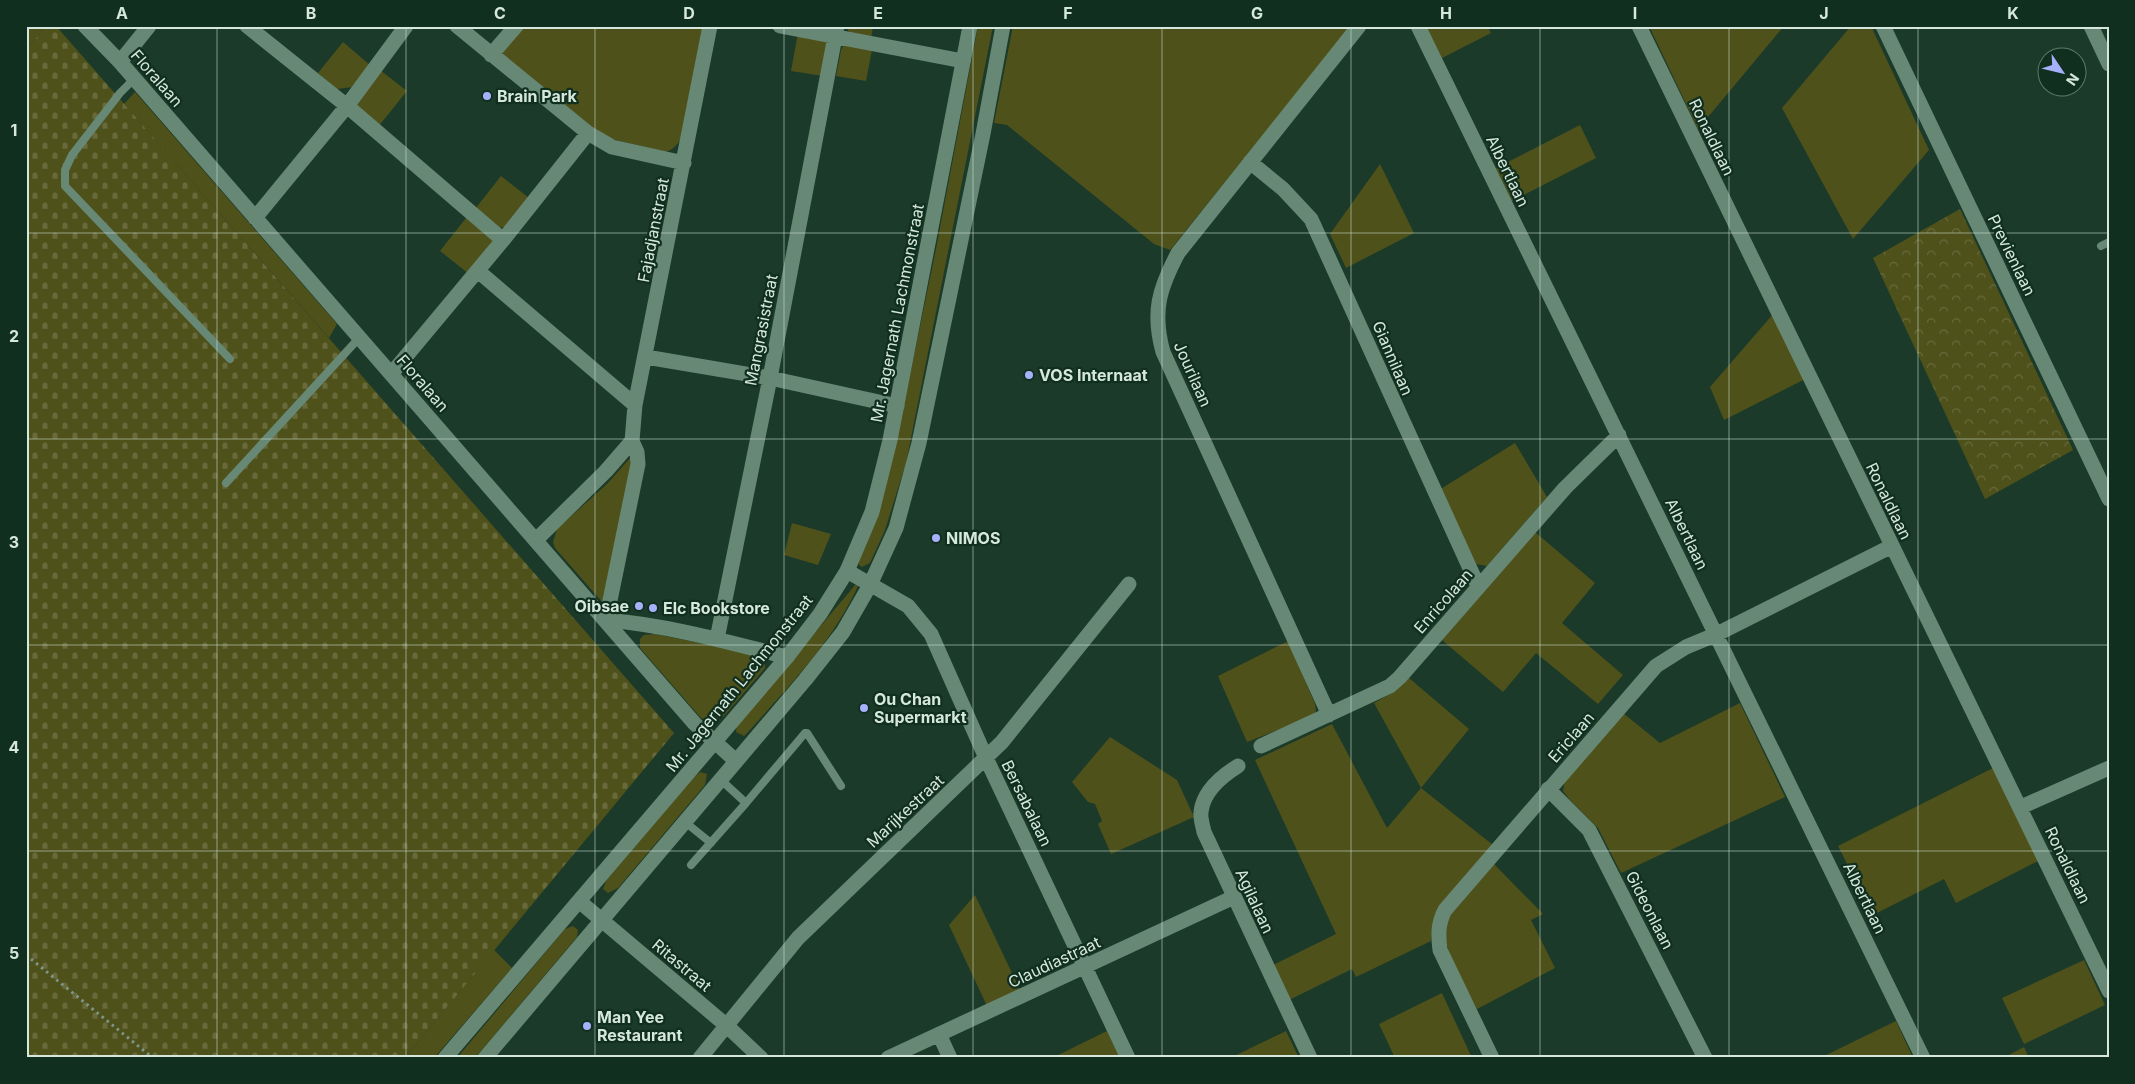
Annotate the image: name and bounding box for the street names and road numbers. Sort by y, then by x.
street label: Floralaan [127,45,187,111]
street label: Ronaldlaan [1685,95,1739,179]
street label: Albertlaan [1482,132,1534,210]
street label: Fajadjanstraat [633,176,673,284]
street label: Mr. Jagernath Lachmonstraat [866,202,928,424]
street label: Previenlaan [1984,211,2040,299]
street label: Mangrasistraat [740,273,782,387]
street label: Giannilaan [1368,318,1418,398]
street label: Jourilaan [1170,338,1216,410]
street label: Floralaan [393,350,453,416]
street label: Ronaldlaan [1862,459,1916,543]
street label: Albertlaan [1661,495,1713,573]
street label: Enricolaan [1409,565,1477,637]
street label: Mr. Jagernath Lachmonstraat [661,590,817,776]
street label: Ericlaan [1544,708,1598,766]
street label: Bersabalaan [998,757,1056,849]
street label: Marijkestraat [862,770,948,852]
street label: Ronaldlaan [2041,823,2095,907]
street label: Albertlaan [1839,859,1891,937]
street label: Agilalaan [1231,866,1279,936]
street label: Gideonlaan [1622,867,1678,953]
street label: Claudiastraat [1005,932,1103,992]
street label: Ritastraat [648,934,716,996]

